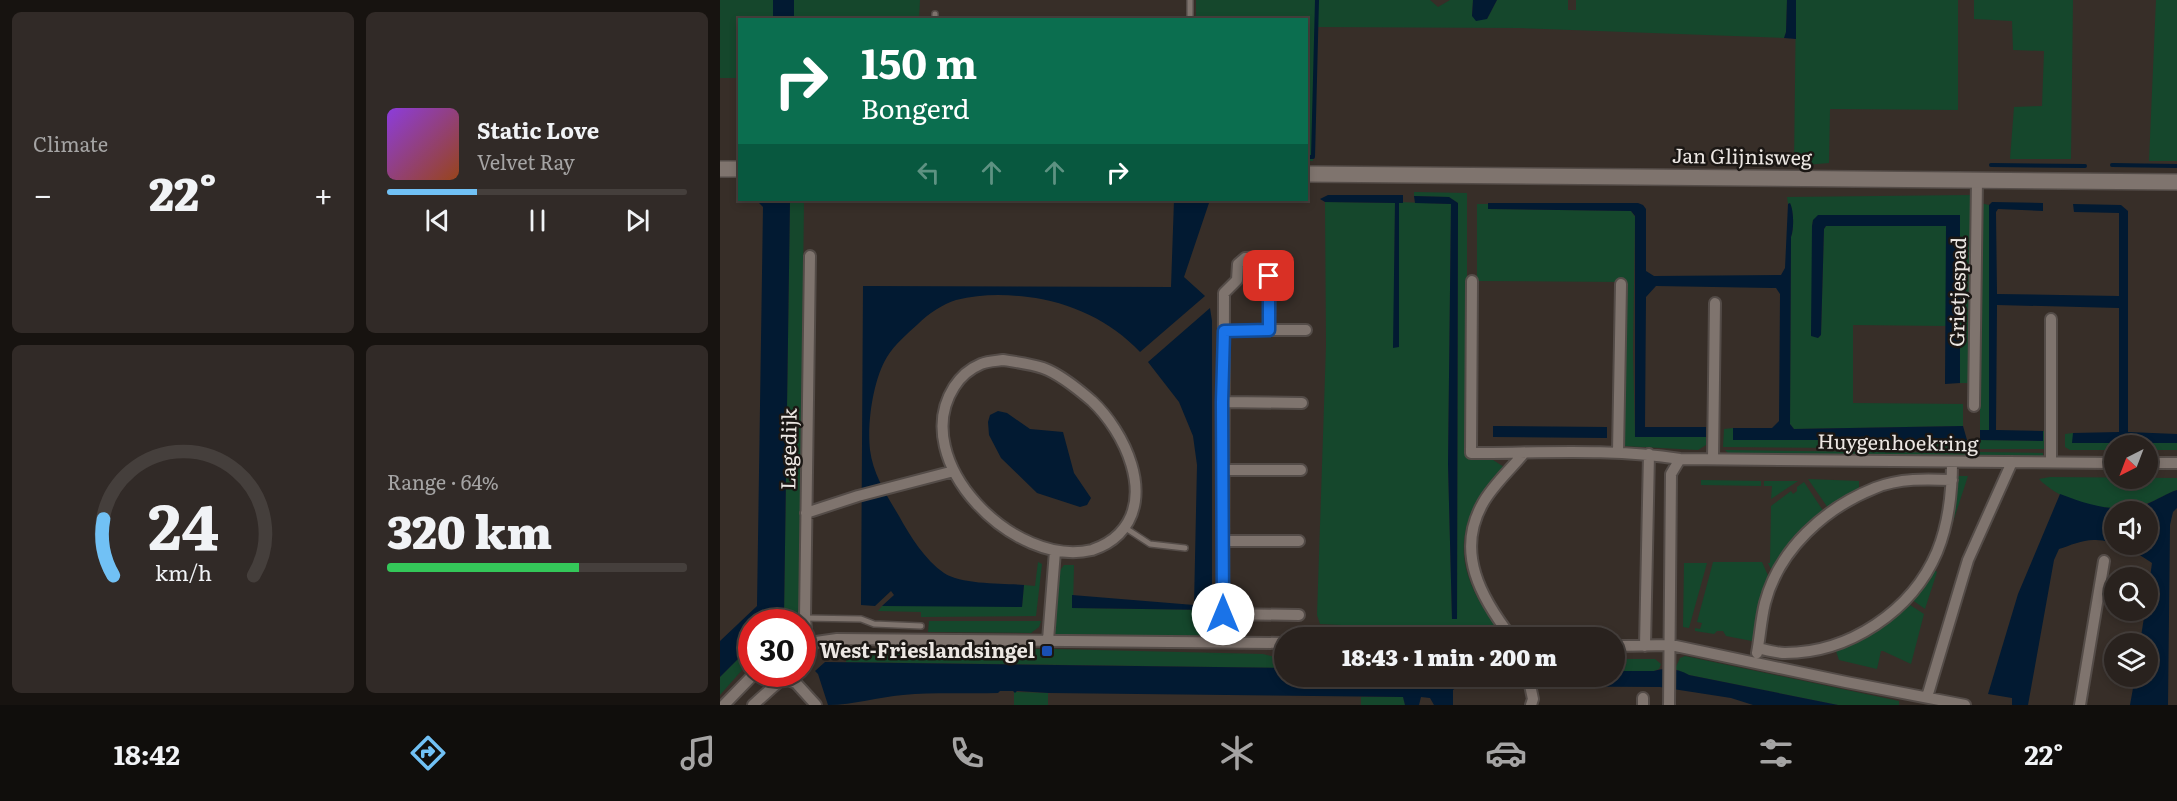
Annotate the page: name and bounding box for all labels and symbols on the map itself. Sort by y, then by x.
street label: Jan Glijnisweg [1672,139,1813,171]
street label: Grietjespad [1940,237,1972,347]
pin [1243,250,1294,301]
street label: Lagedijk [771,407,803,490]
street label: Huygenhoekring [1817,425,1980,457]
north arrow [2104,435,2158,489]
position arrow [1191,582,1255,646]
speed limit sign: 30 [738,609,816,687]
place label: West-Frieslandsingel [820,634,1035,664]
marker: West-Frieslandsingel [1040,644,1054,658]

